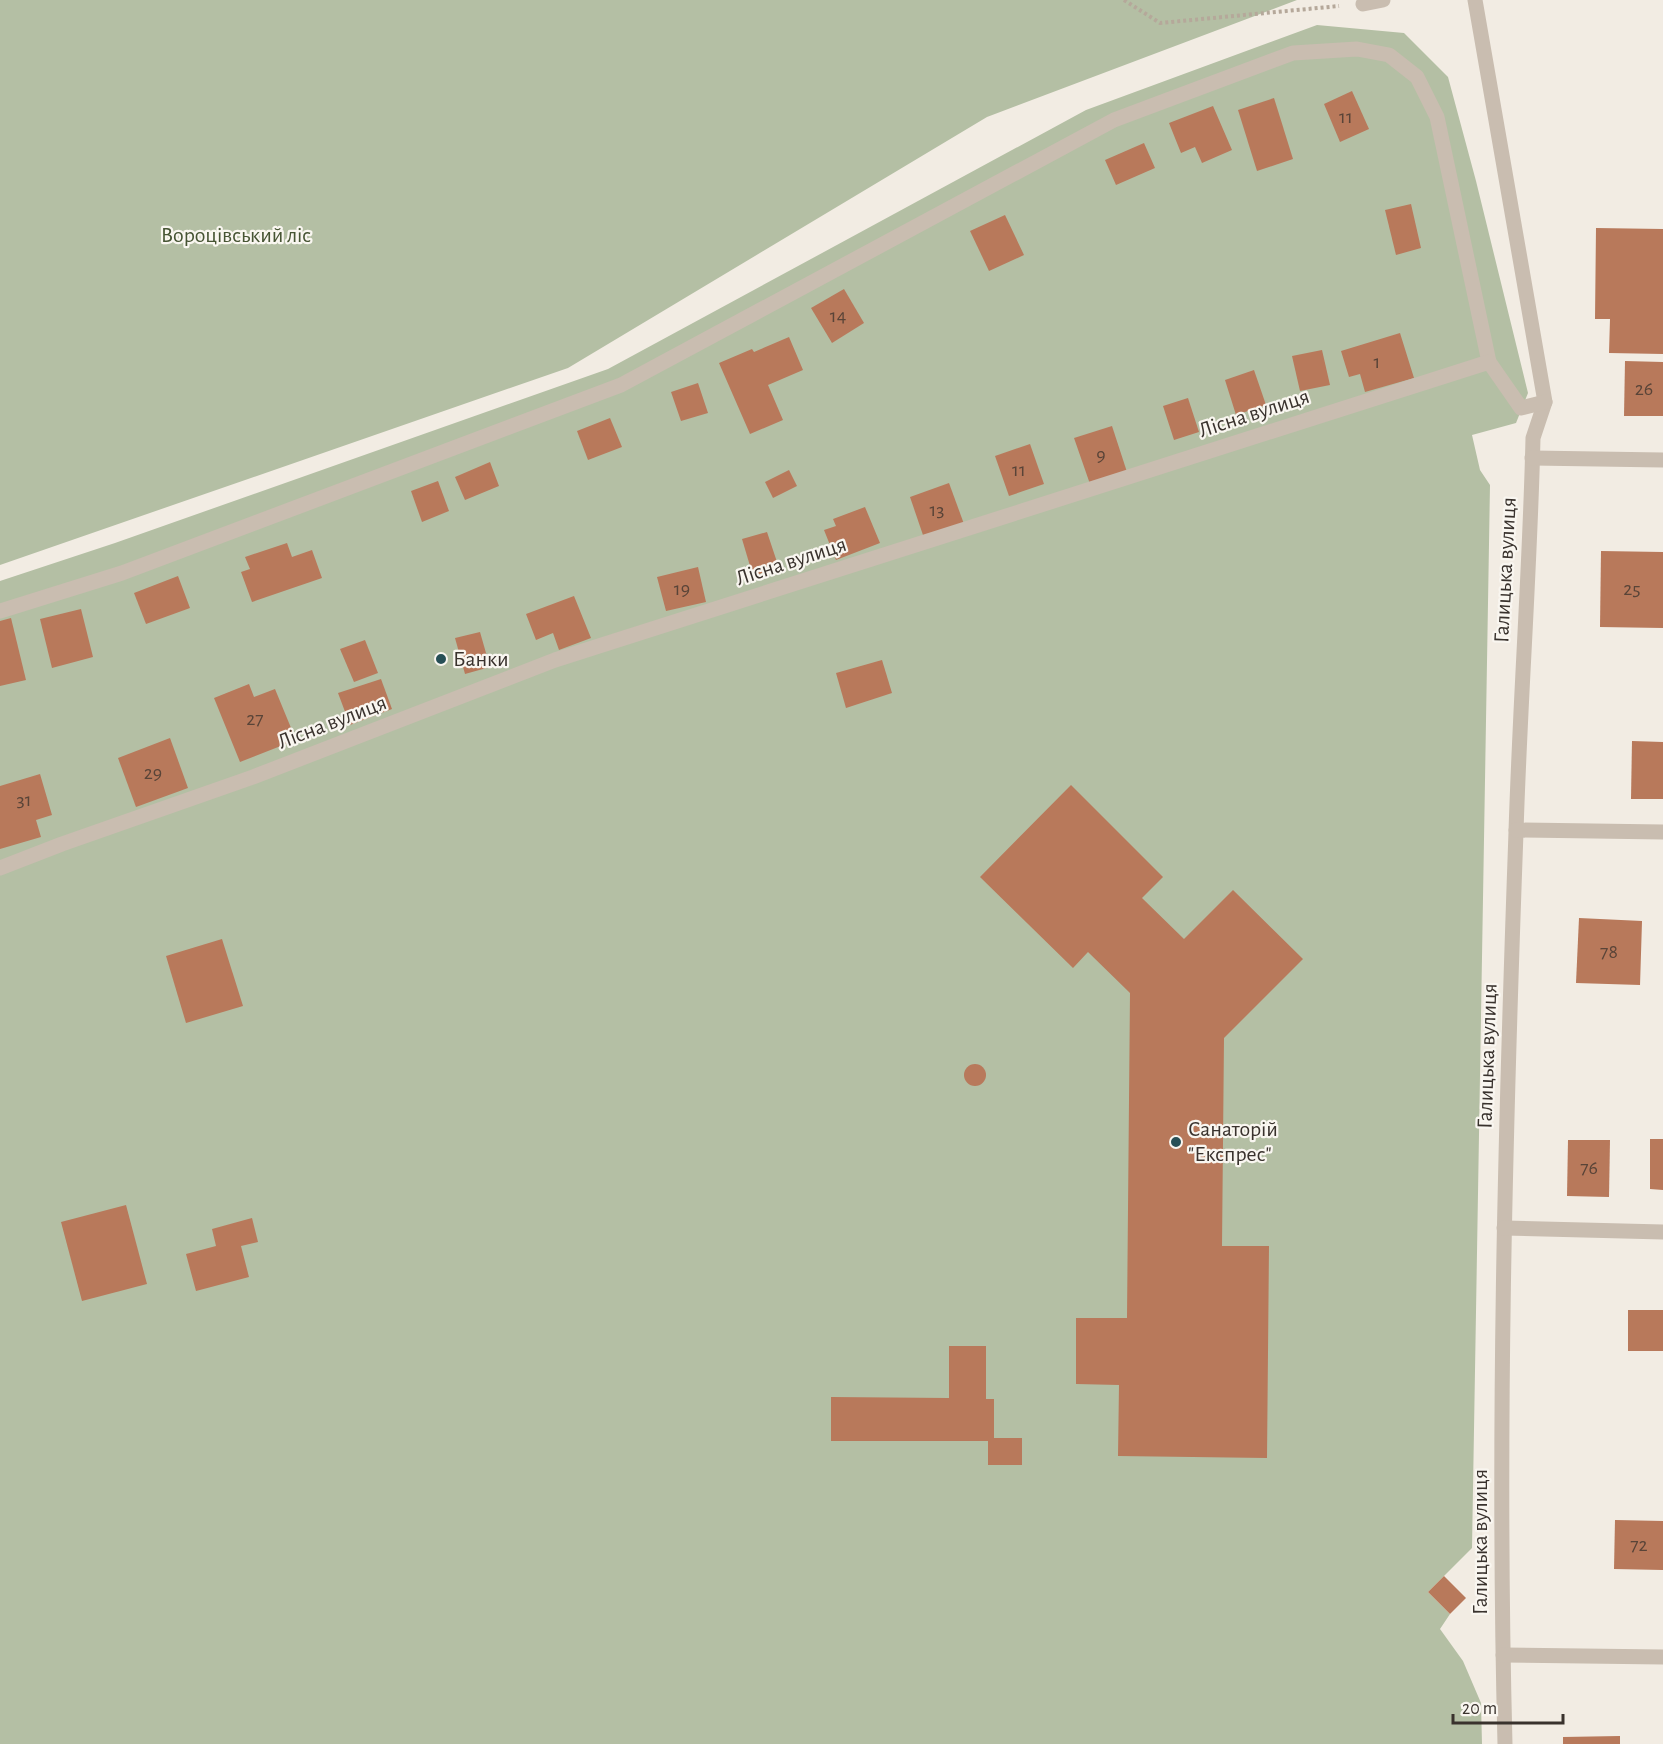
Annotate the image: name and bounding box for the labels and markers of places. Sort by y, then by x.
place label: Банки [453,648,509,670]
marker: Банки [434,652,448,666]
place label: Санаторій "Експрес" [1188,1118,1278,1165]
marker: Санаторій "Експрес" [1169,1135,1183,1149]

